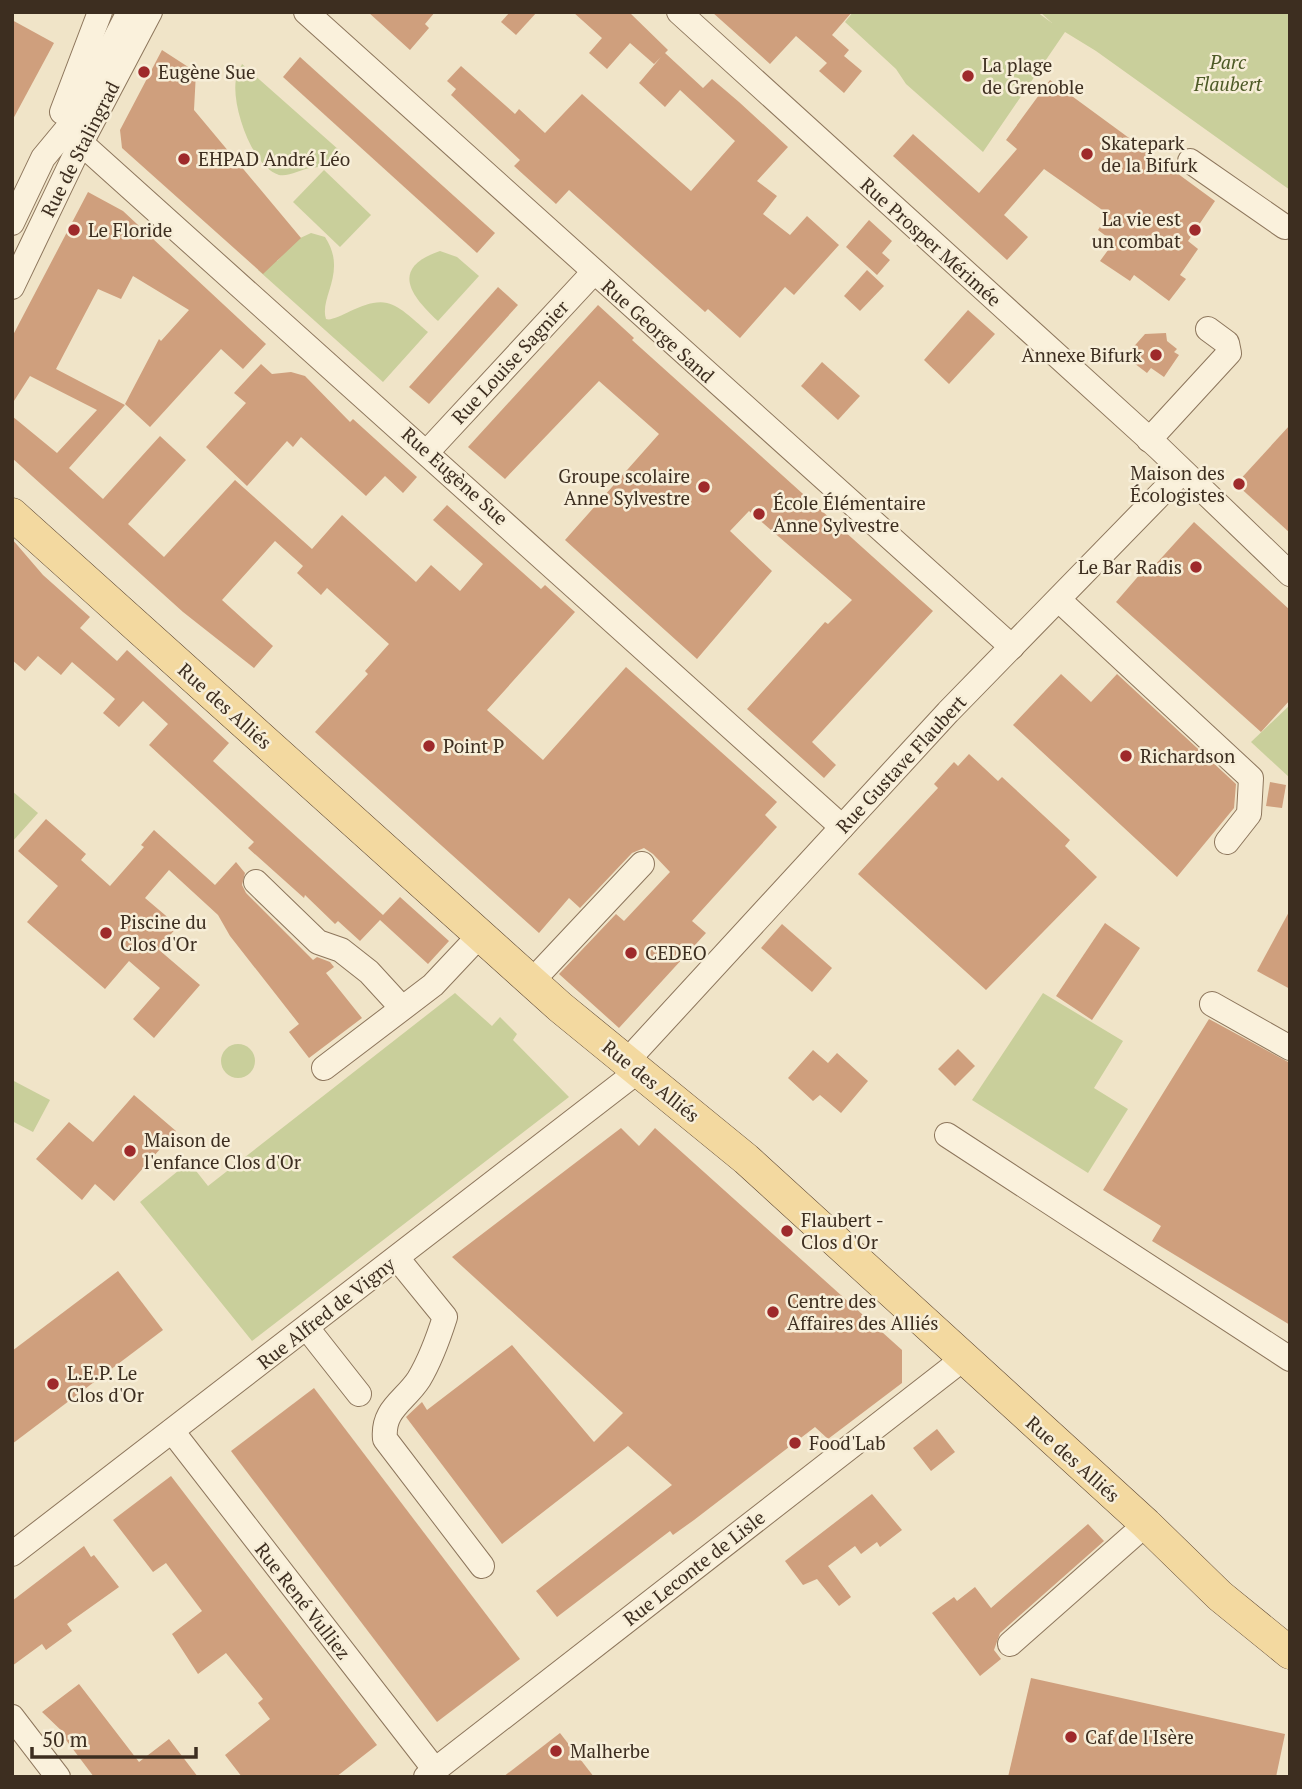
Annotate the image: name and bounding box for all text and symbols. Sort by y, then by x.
park label: Parc Flaubert [1193,49,1263,96]
place label: La plage de Grenoble [982,52,1084,99]
place label: Eugène Sue [158,59,256,84]
marker: Eugène Sue [136,64,152,80]
marker: La plage de Grenoble [960,68,976,84]
street label: Rue de Stalingrad [35,76,125,221]
place label: Skatepark de la Bifurk [1101,130,1198,177]
place label: EHPAD André Léo [198,146,350,171]
marker: Skatepark de la Bifurk [1079,146,1095,162]
marker: EHPAD André Léo [176,151,192,167]
street label: Rue Prosper Mérimée [856,172,1007,312]
place label: La vie est un combat [1092,206,1181,253]
place label: Le Floride [88,217,172,242]
marker: Le Floride [66,222,82,238]
marker: La vie est un combat [1187,222,1203,238]
street label: Rue George Sand [597,273,720,388]
street label: Rue Louise Sagnier [446,294,574,429]
place label: Annexe Bifurk [1022,342,1142,367]
marker: Annexe Bifurk [1148,347,1164,363]
street label: Rue Eugène Sue [397,421,514,530]
place label: Maison des Écologistes [1130,460,1225,507]
place label: Groupe scolaire Anne Sylvestre [558,463,690,510]
marker: Maison des Écologistes [1231,476,1247,492]
marker: Groupe scolaire Anne Sylvestre [696,479,712,495]
place label: École Élémentaire Anne Sylvestre [773,490,926,537]
marker: École Élémentaire Anne Sylvestre [751,506,767,522]
place label: Le Bar Radis [1078,554,1182,579]
marker: Le Bar Radis [1188,559,1204,575]
street label: Rue des Alliés [173,657,277,754]
street label: Rue Gustave Flaubert [830,689,971,838]
place label: Point P [443,733,504,758]
marker: Point P [421,738,437,754]
place label: Richardson [1140,743,1235,768]
marker: Richardson [1118,748,1134,764]
place label: Piscine du Clos d'Or [120,909,207,956]
marker: Piscine du Clos d'Or [98,925,114,941]
place label: CEDEO [645,940,707,965]
marker: CEDEO [623,945,639,961]
street label: Rue des Alliés [598,1034,705,1127]
place label: Maison de l'enfance Clos d'Or [144,1127,302,1174]
marker: Maison de l'enfance Clos d'Or [122,1143,138,1159]
place label: Flaubert - Clos d'Or [801,1207,884,1254]
marker: Flaubert - Clos d'Or [779,1223,795,1239]
street label: Rue Alfred de Vigny [252,1251,400,1374]
place label: Centre des Affaires des Alliés [787,1288,939,1335]
marker: Centre des Affaires des Alliés [765,1304,781,1320]
place label: L.E.P. Le Clos d'Or [67,1360,145,1407]
marker: L.E.P. Le Clos d'Or [45,1376,61,1392]
street label: Rue des Alliés [1021,1410,1125,1507]
place label: Food'Lab [809,1430,886,1455]
marker: Food'Lab [787,1435,803,1451]
street label: Rue Leconte de Lisle [618,1504,770,1631]
street label: Rue René Vulliez [250,1537,357,1664]
scale bar [32,1716,196,1760]
place label: Caf de l'Isère [1085,1724,1194,1749]
text: 50 m [42,1725,88,1753]
marker: Caf de l'Isère [1063,1729,1079,1745]
place label: Malherbe [570,1738,650,1763]
marker: Malherbe [548,1743,564,1759]

